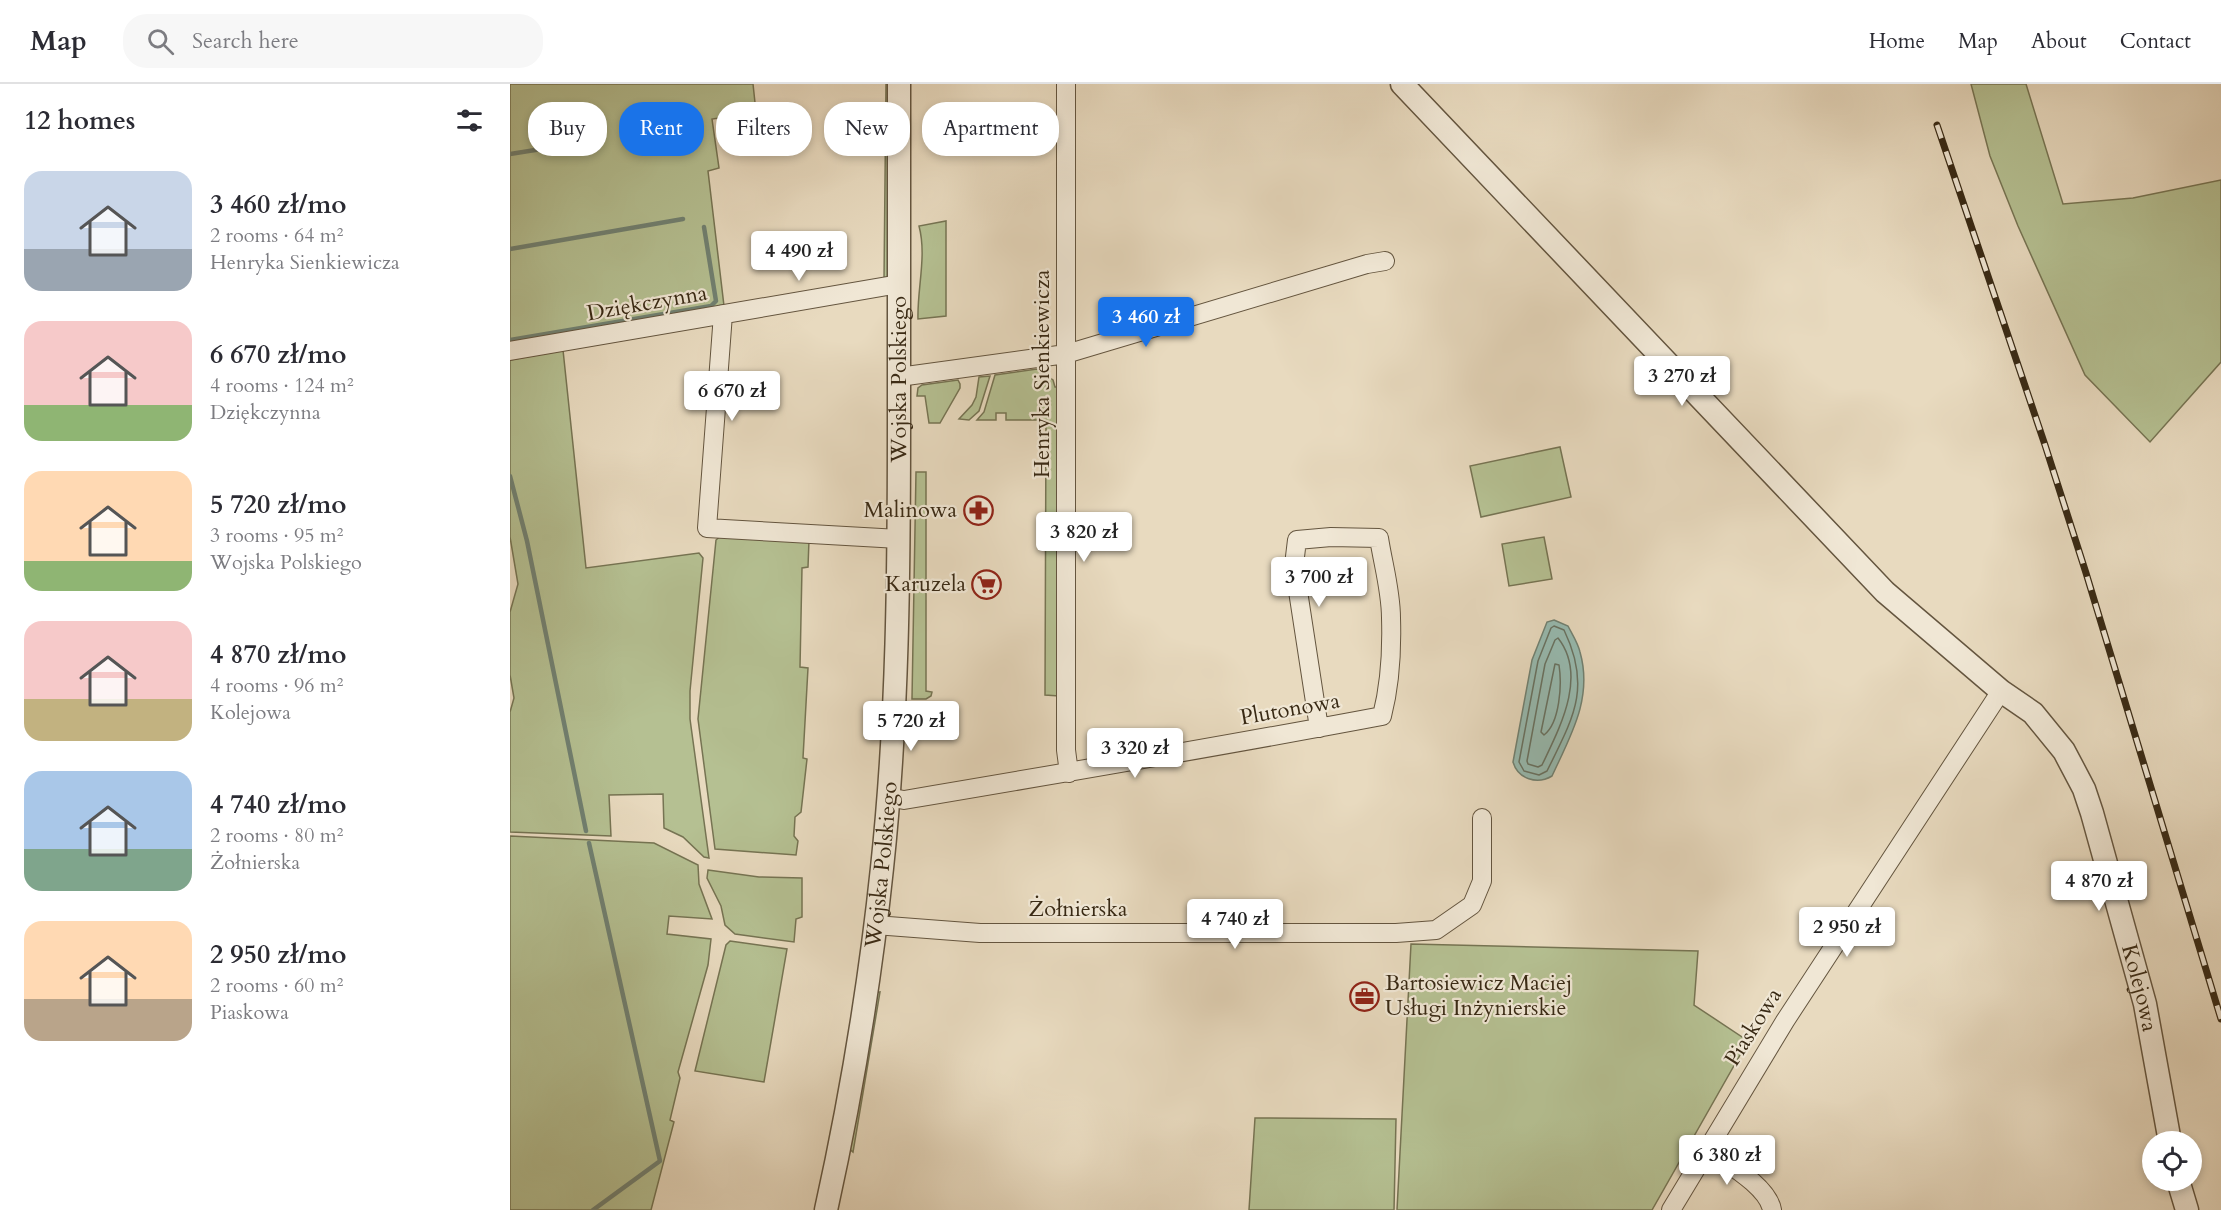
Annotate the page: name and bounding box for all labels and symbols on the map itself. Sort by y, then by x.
pin: 4 490 zł [737,231,861,282]
street label: Henryka Sienkiewicza [1027,269,1057,478]
street label: Dziękczynna [584,278,710,328]
street label: Wojska Polskiego [884,296,914,464]
pin: 3 460 zł [1084,297,1208,348]
pin: 3 270 zł [1620,356,1744,407]
pin: 6 670 zł [670,371,794,422]
pharmacy icon: Malinowa [962,494,994,526]
place label: Malinowa [863,495,957,525]
pin: 3 820 zł [1022,512,1146,563]
pin: 3 700 zł [1257,557,1381,608]
supermarket icon: Karuzela [971,568,1003,600]
place label: Karuzela [885,569,966,599]
street label: Plutonowa [1238,685,1343,733]
pin: 5 720 zł [849,701,973,752]
pin: 3 320 zł [1073,728,1197,779]
street label: Wojska Polskiego [858,780,905,951]
pin: 4 870 zł [2037,861,2161,912]
street label: Żołnierska [1028,894,1128,924]
pin: 4 740 zł [1173,899,1297,950]
pin: 2 950 zł [1785,907,1909,958]
street label: Kolejowa [2114,941,2165,1034]
place label: Bartosiewicz Maciej Usługi Inżynierskie [1385,968,1572,1023]
office icon: Bartosiewicz Maciej Usługi Inżynierskie [1348,980,1380,1012]
street label: Piaskowa [1717,982,1789,1072]
pin: 6 380 zł [1665,1135,1789,1186]

